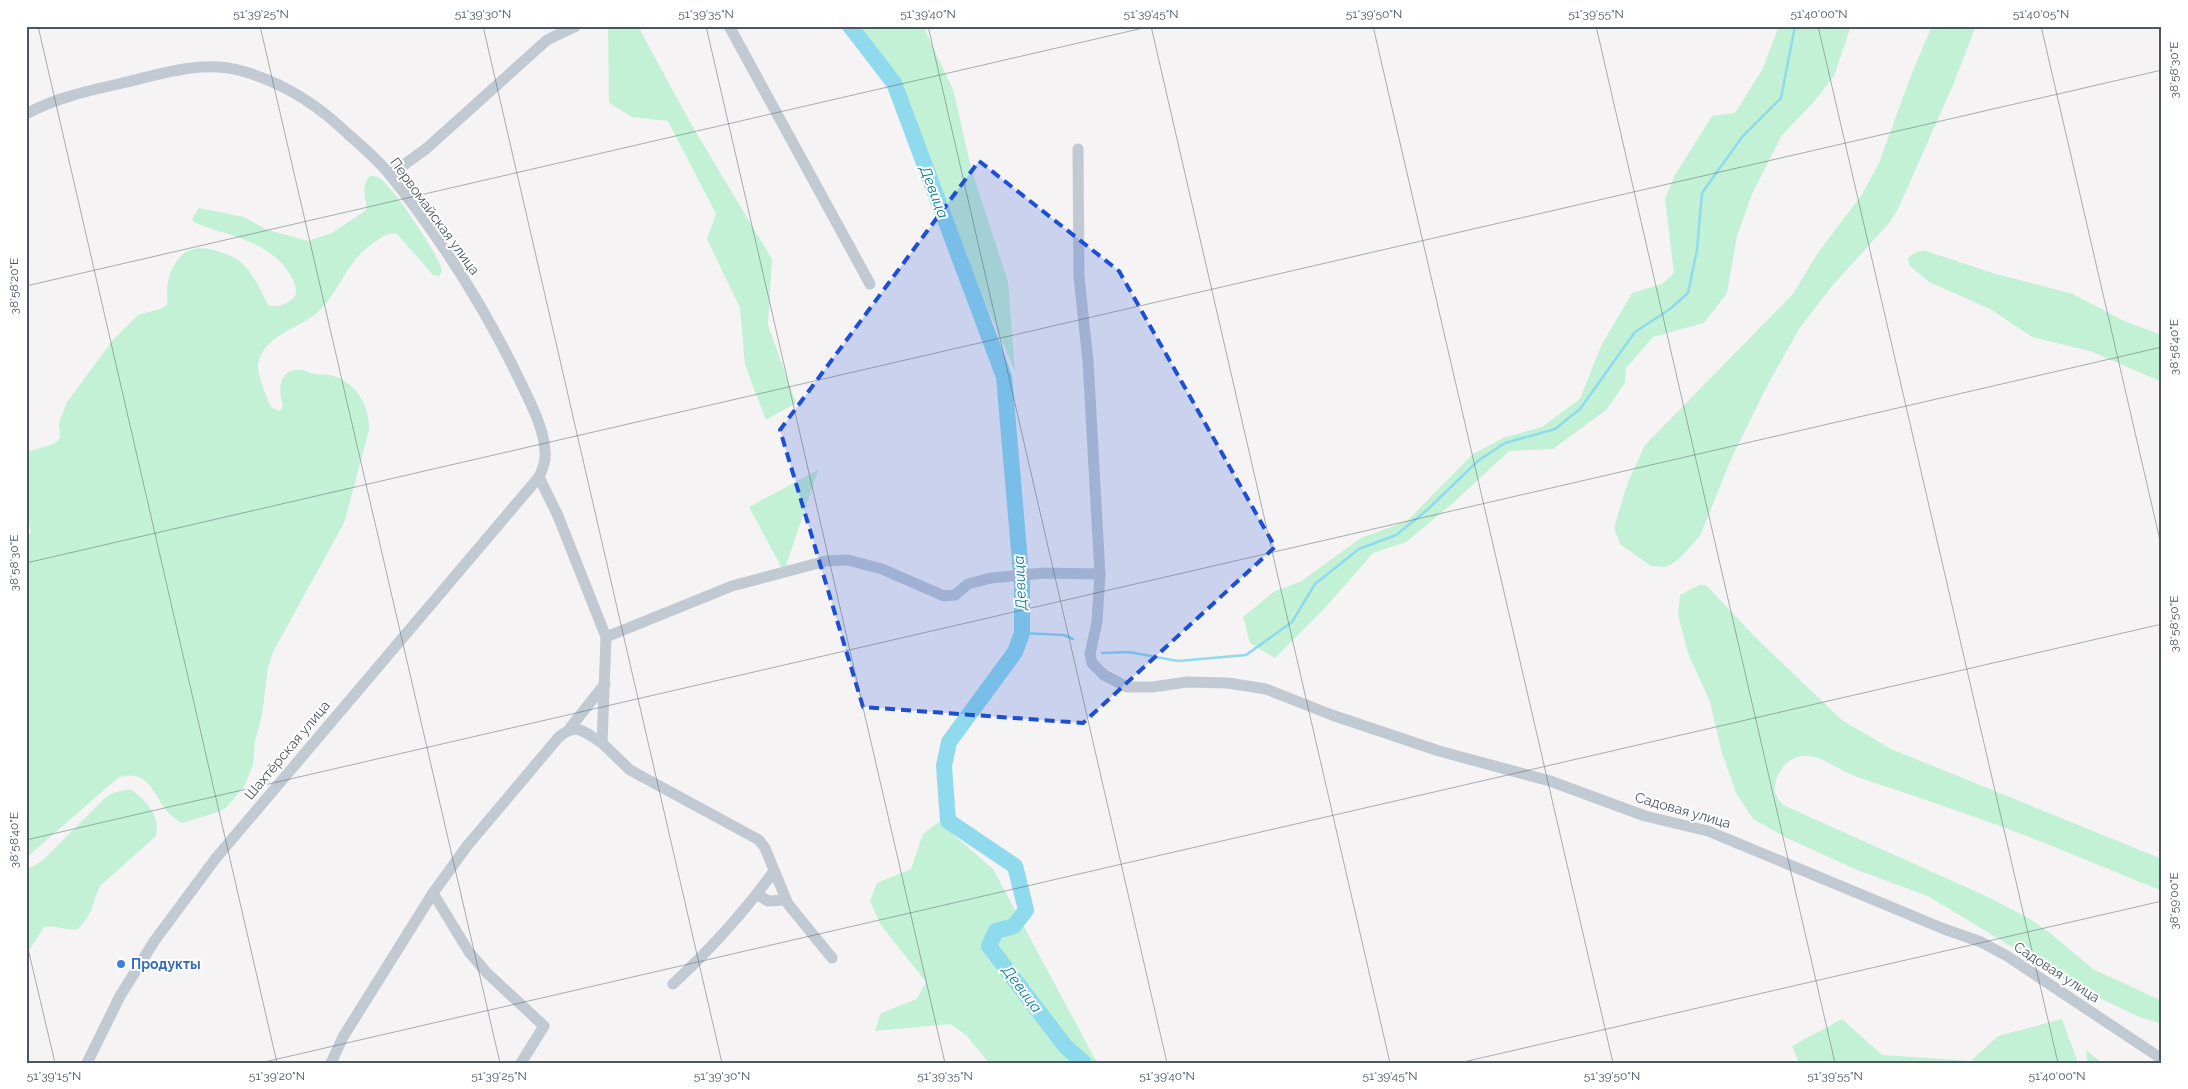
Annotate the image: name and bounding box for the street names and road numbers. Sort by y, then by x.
street label: Первомайская улица [387,154,483,278]
street label: Шахтёрская улица [241,697,333,803]
street label: Садовая улица [1633,789,1733,831]
street label: Садовая улица [2011,938,2103,1006]

